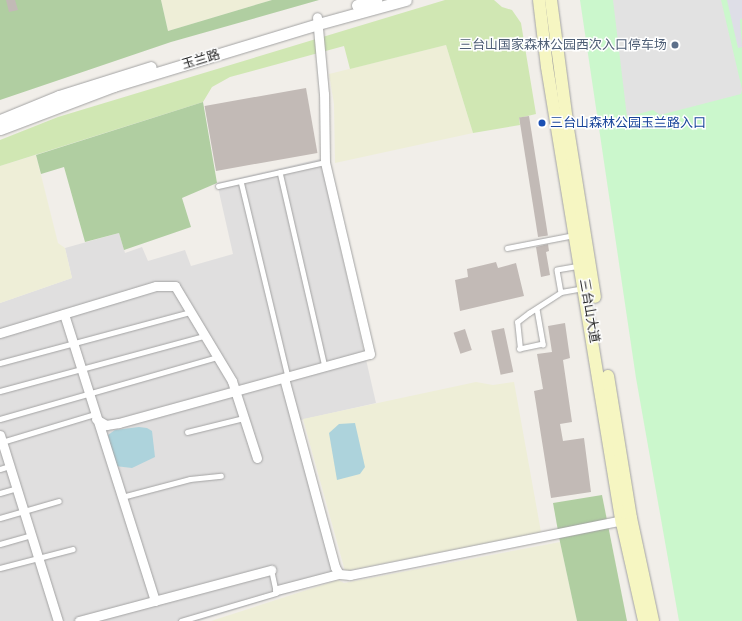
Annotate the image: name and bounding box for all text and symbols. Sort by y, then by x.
place label: 三台山国家森林公园西次入口停车场 [459,37,667,53]
marker: 三台山国家森林公园西次入口停车场 [670,40,680,50]
street label: 玉兰路 [180,47,222,73]
place label: 三台山森林公园玉兰路入口 [550,115,706,131]
marker: 三台山森林公园玉兰路入口 [537,118,547,128]
street label: 三台山大道 [576,278,602,344]

